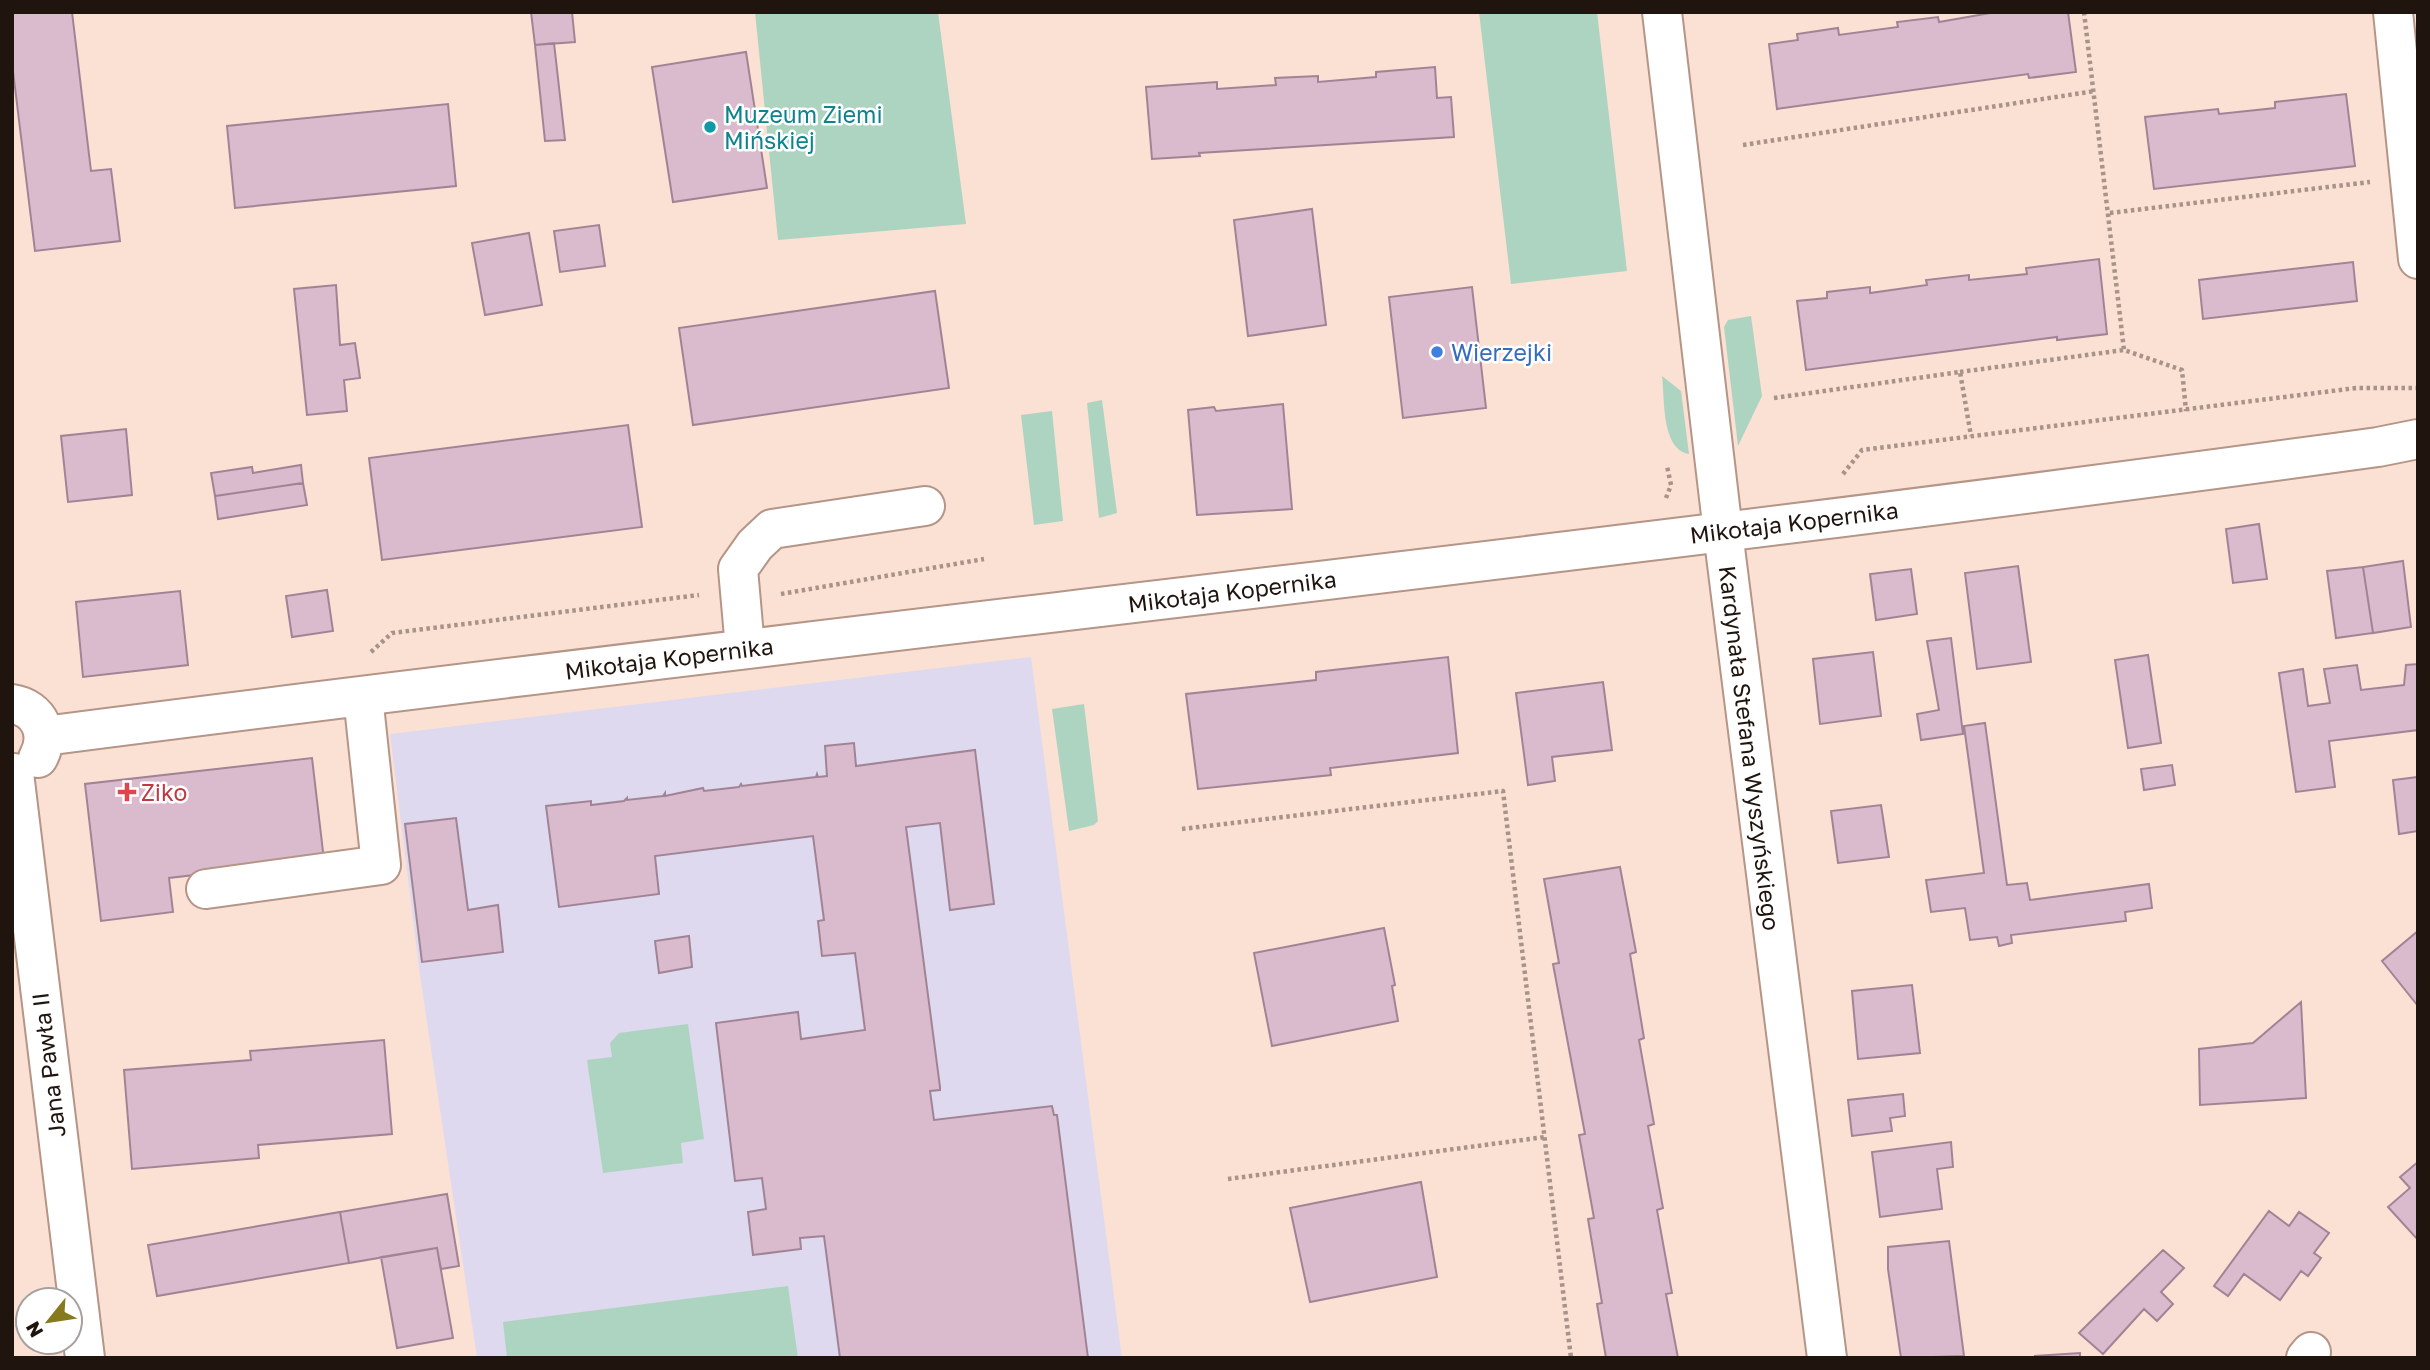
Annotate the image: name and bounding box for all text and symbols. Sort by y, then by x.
place label: Muzeum Ziemi Mińskiej [724,100,883,154]
marker: Muzeum Ziemi Mińskiej [702,119,718,135]
place label: Wierzejki [1451,338,1552,366]
marker: Wierzejki [1429,344,1445,360]
street label: Mikołaja Kopernika [1688,495,1900,549]
street label: Mikołaja Kopernika [1126,564,1338,618]
street label: Kardynała Stefana Wyszyńskiego [1714,564,1786,932]
street label: Mikołaja Kopernika [563,631,775,685]
place label: Ziko [141,778,187,806]
marker: Ziko [119,784,135,800]
street label: Jana Pawła II [25,991,71,1139]
north arrow [14,1286,84,1356]
text: N [20,1318,47,1342]

